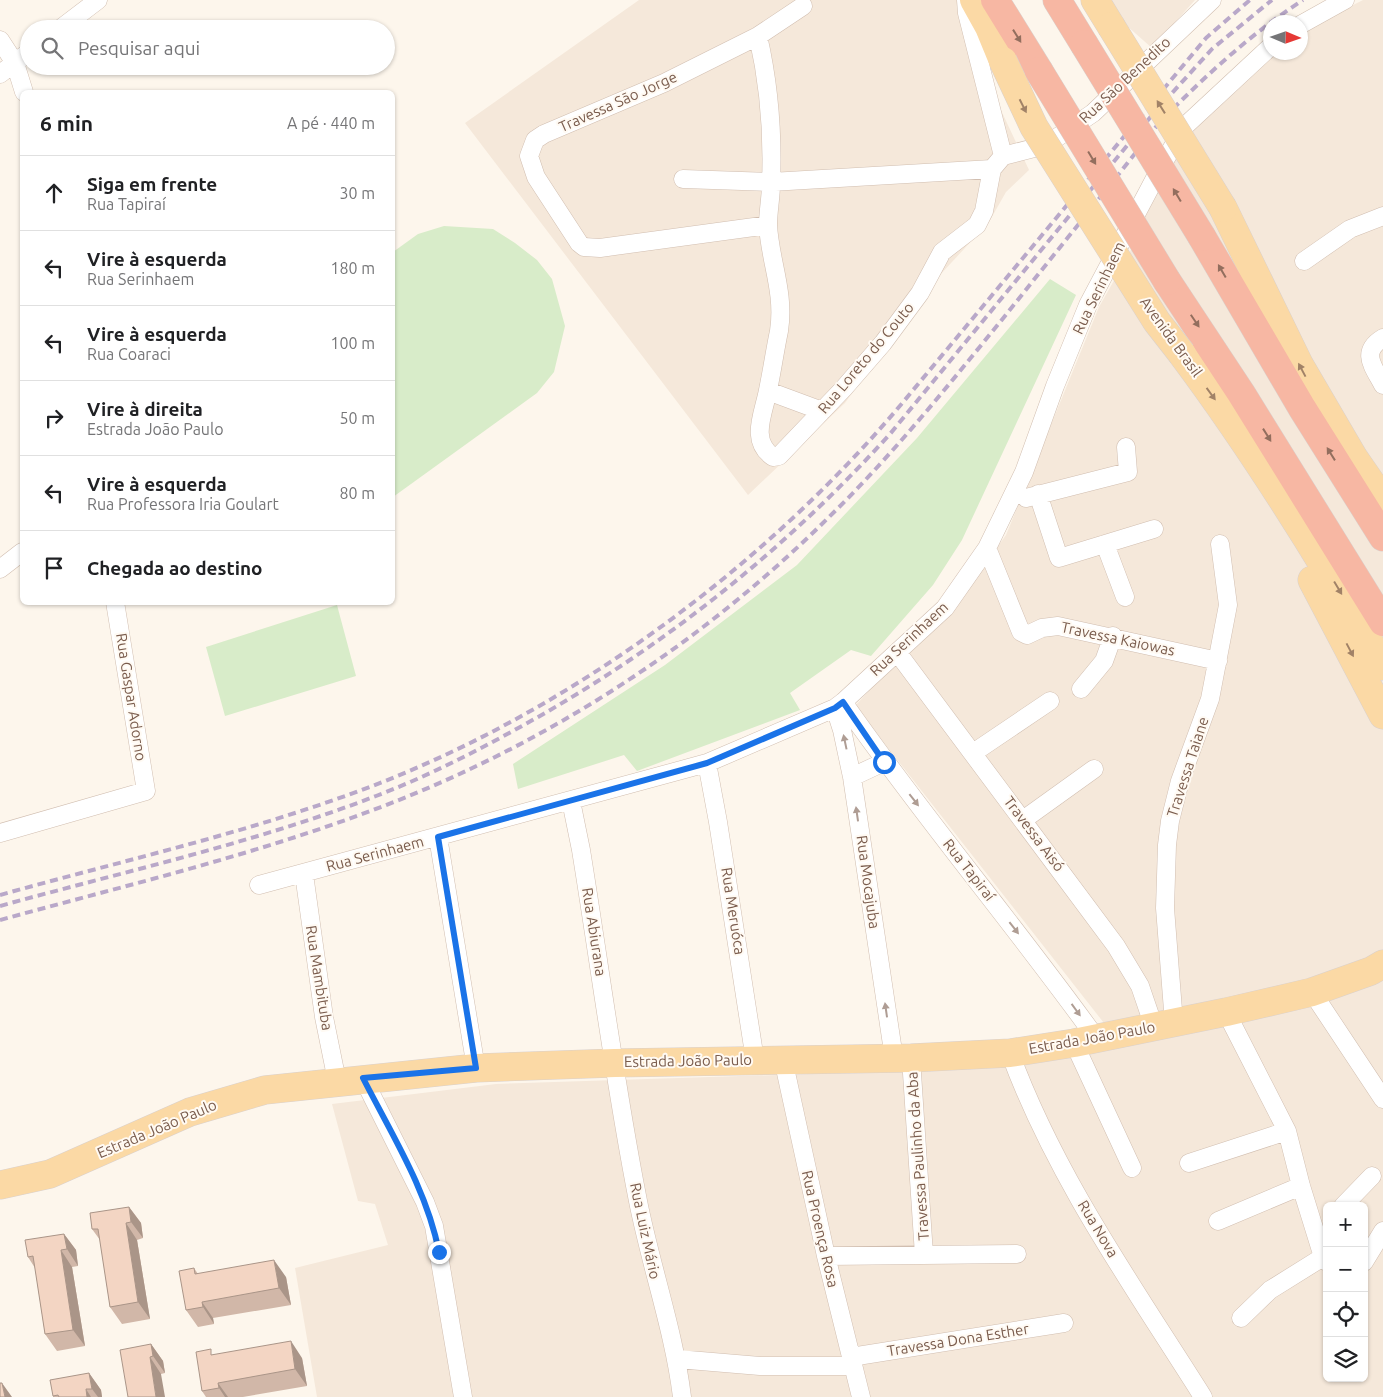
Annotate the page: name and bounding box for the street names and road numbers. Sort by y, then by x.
street label: Rua Sāo Benedito [1076,33,1174,126]
street label: Travessa Sāo Jorge [556,68,679,135]
street label: Rua Serinhaem [1069,239,1128,337]
street label: Avenida Brasil [1137,294,1206,380]
street label: Rua Loreto do Couto [814,299,917,417]
street label: Rua Serinhaem [866,598,951,679]
street label: Travessa Kaiowas [1060,618,1177,659]
street label: Rua Gaspar Adorno [113,632,150,762]
street label: Travessa Taiane [1163,714,1212,819]
street label: Travessa Aisó [1001,793,1068,875]
street label: Rua Serinhaem [324,832,426,875]
street label: Rua Mocajuba [854,834,883,930]
street label: Rua Tapiraí [940,835,999,904]
street label: Rua Meruóca [718,866,749,956]
street label: Rua Abiurana [579,886,610,977]
street label: Rua Mambituba [303,924,336,1032]
street label: Estrada João Paulo [1027,1018,1156,1057]
street label: Estrada João Paulo [624,1051,752,1070]
street label: Travessa Paulinho da Aba [903,1071,932,1241]
street label: Estrada João Paulo [95,1096,219,1161]
street label: Rua Proença Rosa [799,1169,842,1289]
street label: Rua Luiz Mário [627,1181,664,1281]
street label: Rua Nova [1075,1197,1122,1260]
street label: Travessa Dona Esther [886,1320,1030,1359]

